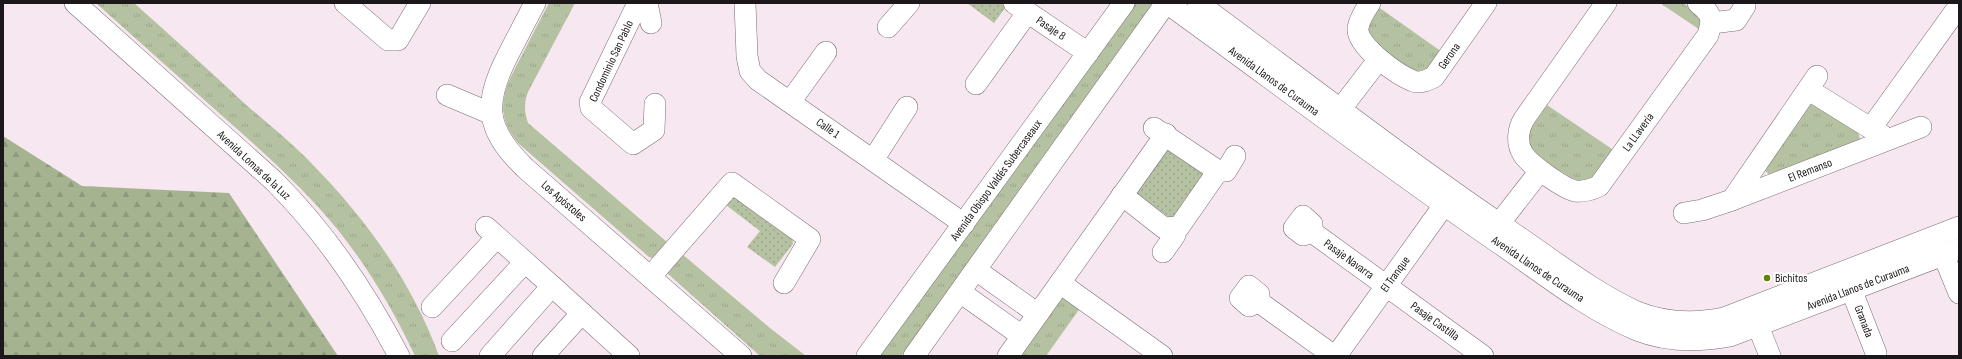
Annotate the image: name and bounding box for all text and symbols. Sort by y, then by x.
street label: Pasaje 8 [1033,13,1068,44]
street label: Condominio San Pablo [586,18,637,104]
street label: Gerona [1435,40,1464,72]
street label: Avenida Llanos de Curauma [1225,43,1322,120]
street label: La LLavería [1619,110,1658,155]
street label: Calle 1 [813,115,843,142]
street label: Avenida Obispo Valdés Subercaseaux [947,116,1046,245]
street label: Avenida Lomas de la Luz [213,127,294,204]
street label: El Remanso [1786,155,1834,186]
street label: Los Apóstoles [538,178,589,225]
street label: Avenida Llanos de Curauma [1488,232,1587,306]
street label: Pasaje Navarra [1321,236,1377,283]
street label: El Tranque [1377,253,1414,295]
street label: Avenida Llanos de Curauma [1804,261,1912,314]
place label: Bichitos [1775,271,1808,286]
marker: Bichitos [1762,273,1772,283]
street label: Pasaje Castilla [1407,299,1462,344]
street label: Granada [1851,303,1877,340]

